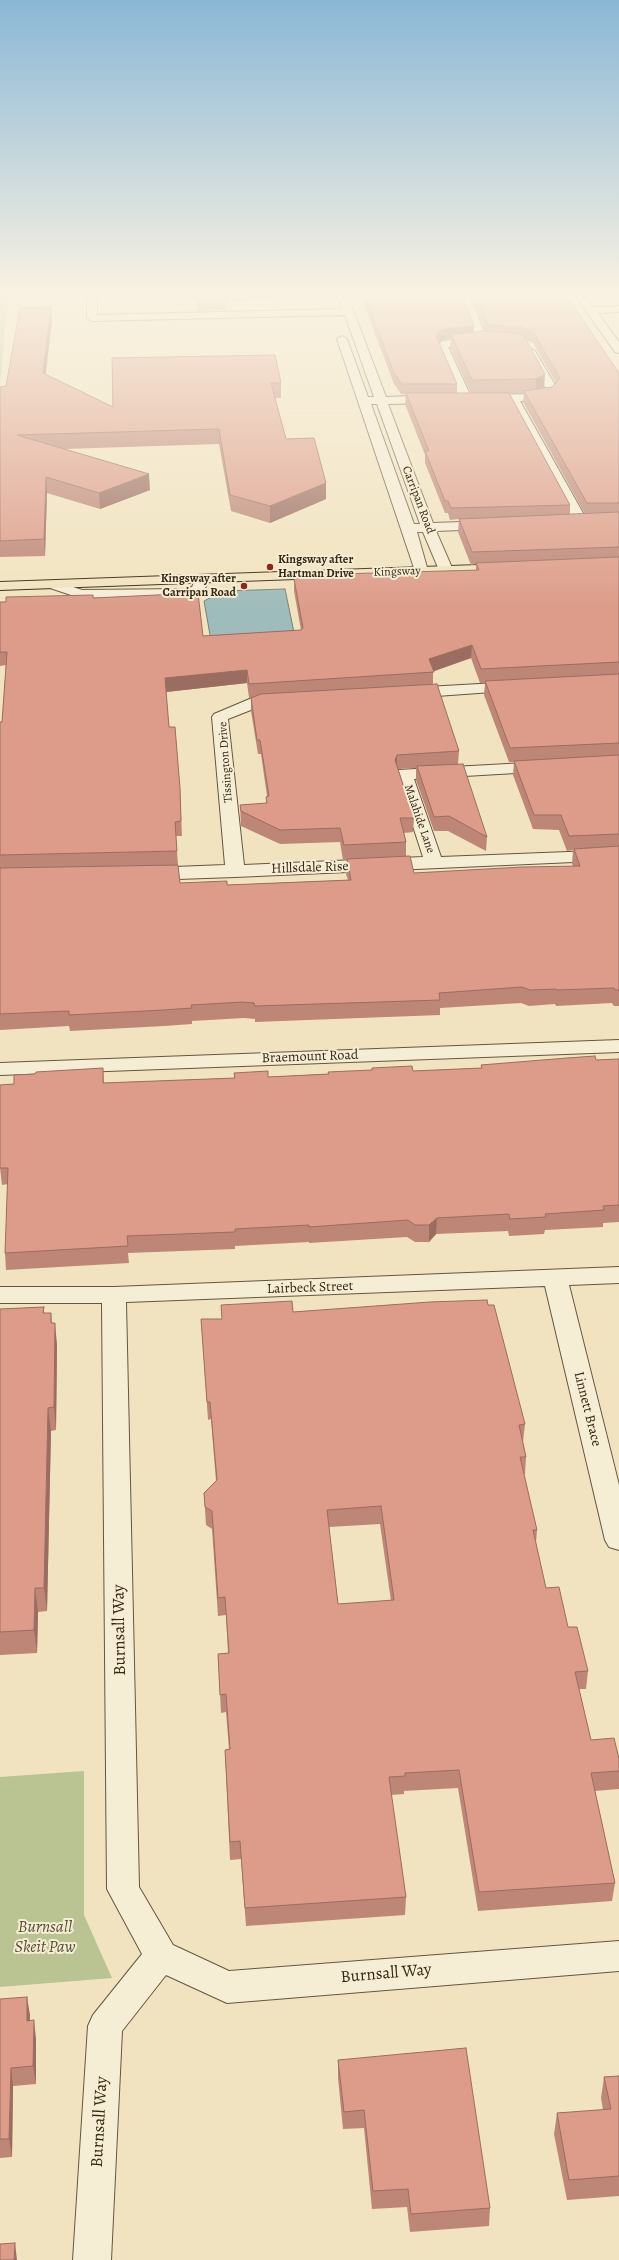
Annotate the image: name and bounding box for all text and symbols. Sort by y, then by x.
street label: Carripan Road [398,464,438,536]
place label: Kingsway after Hartman Drive [278,553,354,581]
marker: Kingsway after Hartman Drive [265,562,275,572]
street label: Kingsway [373,564,421,580]
place label: Kingsway after Carripan Road [161,572,236,600]
marker: Kingsway after Carripan Road [239,581,249,591]
street label: Tissington Drive [216,721,236,803]
street label: Malahide Lane [401,783,437,855]
street label: Hillsdale Rise [271,858,349,878]
street label: Braemount Road [261,1047,359,1067]
street label: Lairbeck Street [267,1278,353,1298]
street label: Linnett Brace [570,1370,604,1448]
street label: Burnsall Way [109,1584,131,1676]
park label: Burnsall Skeit Paw [15,1918,75,1958]
street label: Burnsall Way [340,1960,432,1988]
street label: Burnsall Way [87,2076,113,2168]

